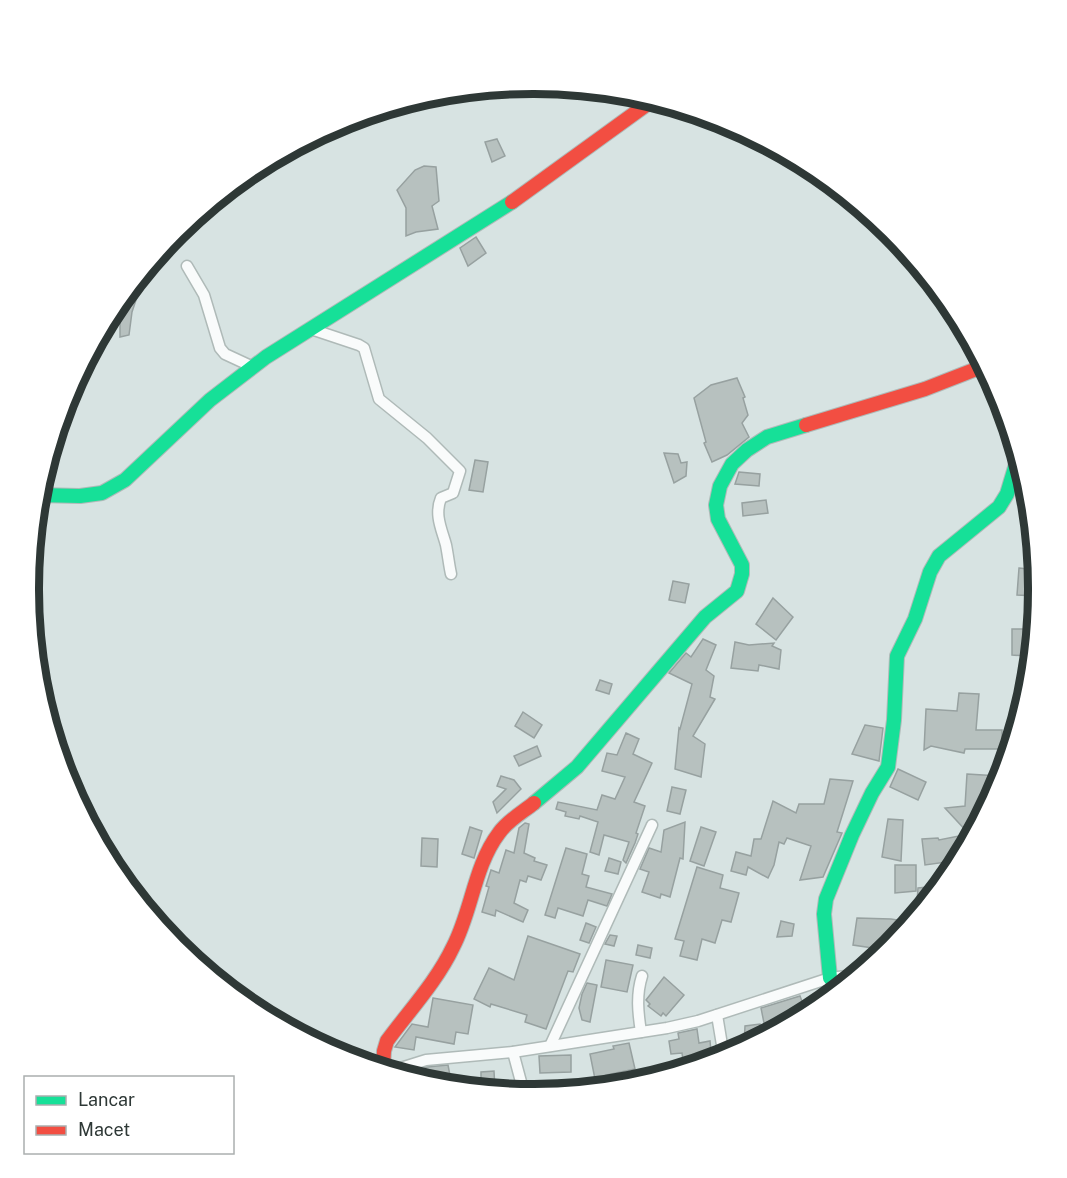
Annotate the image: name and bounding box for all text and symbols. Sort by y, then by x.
legend [24,1076,234,1154]
text: Lancar [78,1089,135,1110]
text: Macet [78,1119,130,1140]

